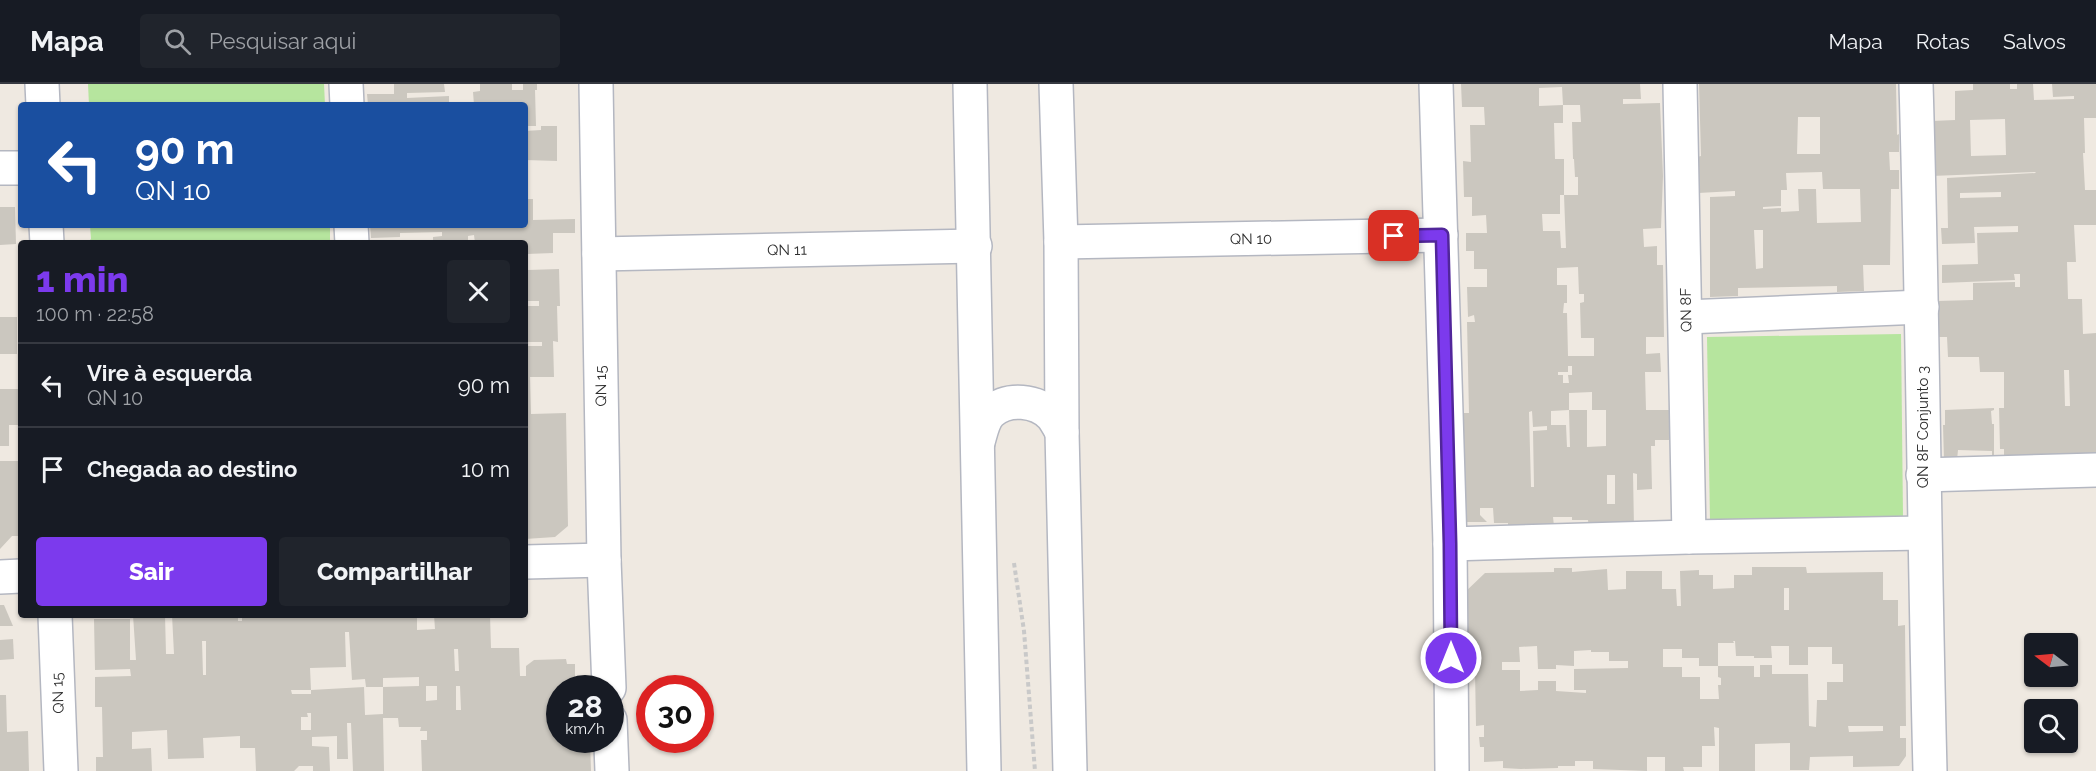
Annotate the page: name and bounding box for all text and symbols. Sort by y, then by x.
search box [140,14,560,68]
text: Mapa [30,25,104,58]
icon: search [161,25,194,58]
text: Pesquisar aqui [209,28,356,54]
text: Mapa [1829,29,1883,54]
text: Rotas [1916,29,1970,54]
text: Salvos [2003,29,2066,54]
text: 90 m [135,125,235,174]
icon: left [36,126,114,204]
text: QN 10 [135,175,211,206]
pin [1368,210,1419,261]
icon: arrive [1377,219,1410,252]
street label: QN 10 [1230,230,1272,248]
street label: QN 11 [767,241,807,259]
text: 1 min [36,258,128,300]
button: close [447,260,510,323]
street label: QN 8F [1677,287,1695,332]
text: 100 m · 22:58 [36,302,154,326]
text: Vire à esquerda [87,360,252,386]
street label: QN 15 [592,365,610,407]
street label: QN 8F Conjunto 3 [1914,366,1932,488]
icon: left [36,369,69,402]
text: 90 m [458,372,510,398]
text: QN 10 [87,386,143,410]
icon: arrive [36,453,69,486]
text: Chegada ao destino [87,456,297,482]
text: 10 m [461,456,510,482]
button: Sair [36,537,267,606]
button: Compartilhar [279,537,510,606]
position arrow [1419,626,1483,690]
north arrow [2024,633,2078,687]
map controls [2024,633,2078,753]
street label: QN 15 [48,672,68,714]
speed limit sign: 30 [636,675,714,753]
text: 28 [567,689,603,724]
button: search [2024,699,2078,753]
text: km/h [565,720,605,738]

